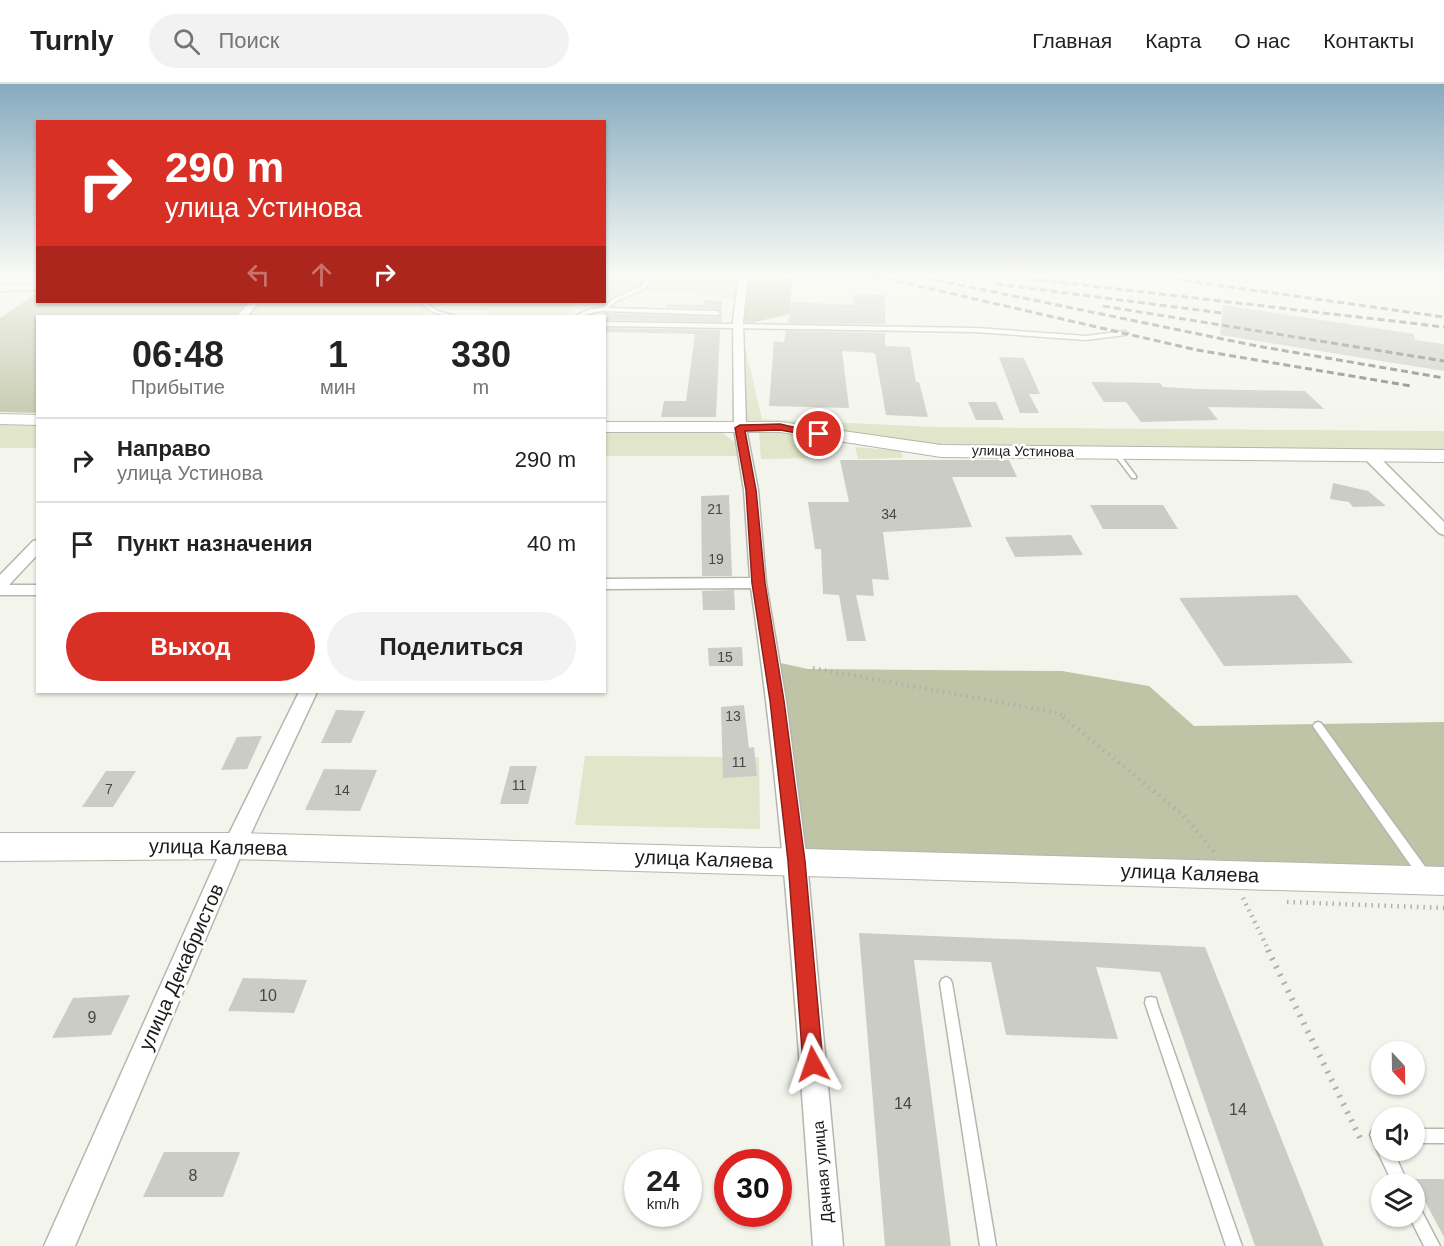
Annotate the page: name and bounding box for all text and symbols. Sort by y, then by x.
search box [149,14,569,68]
text: Turnly [30,25,113,56]
icon: search [170,25,203,58]
text: Поиск [218,28,279,53]
text: Главная [1032,29,1112,52]
text: Карта [1145,29,1201,52]
text: О нас [1234,29,1290,52]
text: Контакты [1323,29,1414,52]
icon: right [66,144,144,222]
text: 290 m [165,144,284,191]
text: улица Устинова [165,193,362,223]
icon: left [242,258,275,291]
icon: ahead [305,258,338,291]
icon: right [368,258,401,291]
text: 06:48 [132,334,224,375]
text: 1 [328,334,348,375]
text: 330 [451,334,511,375]
text: Прибытие [131,376,225,398]
text: мин [320,376,356,398]
text: m [473,376,489,398]
pin [793,408,844,459]
icon: arrive [802,417,835,450]
text: Направо [117,436,211,461]
street label: улица Устинова [972,442,1074,460]
icon: right [66,444,99,477]
text: 290 m [515,447,576,472]
text: улица Устинова [117,462,263,484]
house number: 21 [707,501,723,517]
house number: 34 [881,506,897,522]
icon: arrive [66,528,99,561]
text: Пункт назначения [117,531,313,556]
text: 40 m [527,531,576,556]
house number: 19 [708,551,724,567]
button: Выход [66,612,315,681]
button: Поделиться [327,612,576,681]
house number: 15 [717,649,733,665]
house number: 13 [725,708,741,724]
house number: 11 [732,754,746,770]
house number: 11 [512,777,526,793]
house number: 7 [105,781,113,797]
house number: 14 [334,782,350,798]
street label: улица Каляева [149,835,288,859]
street label: улица Каляева [634,846,774,872]
street label: улица Каляева [1120,860,1260,886]
street label: улица Декабристов [134,880,228,1054]
house number: 10 [259,987,277,1004]
house number: 9 [88,1009,97,1026]
position arrow [781,1032,845,1096]
north arrow [1371,1041,1425,1095]
map controls [1371,1041,1425,1227]
house number: 14 [894,1095,912,1112]
house number: 14 [1229,1101,1247,1118]
button: sound [1371,1107,1425,1161]
street label: Дачная улица [810,1120,835,1224]
speed limit sign: 30 [714,1149,792,1227]
text: 24 [646,1164,680,1197]
house number: 8 [189,1167,198,1184]
button: layers [1371,1173,1425,1227]
text: km/h [647,1195,679,1212]

